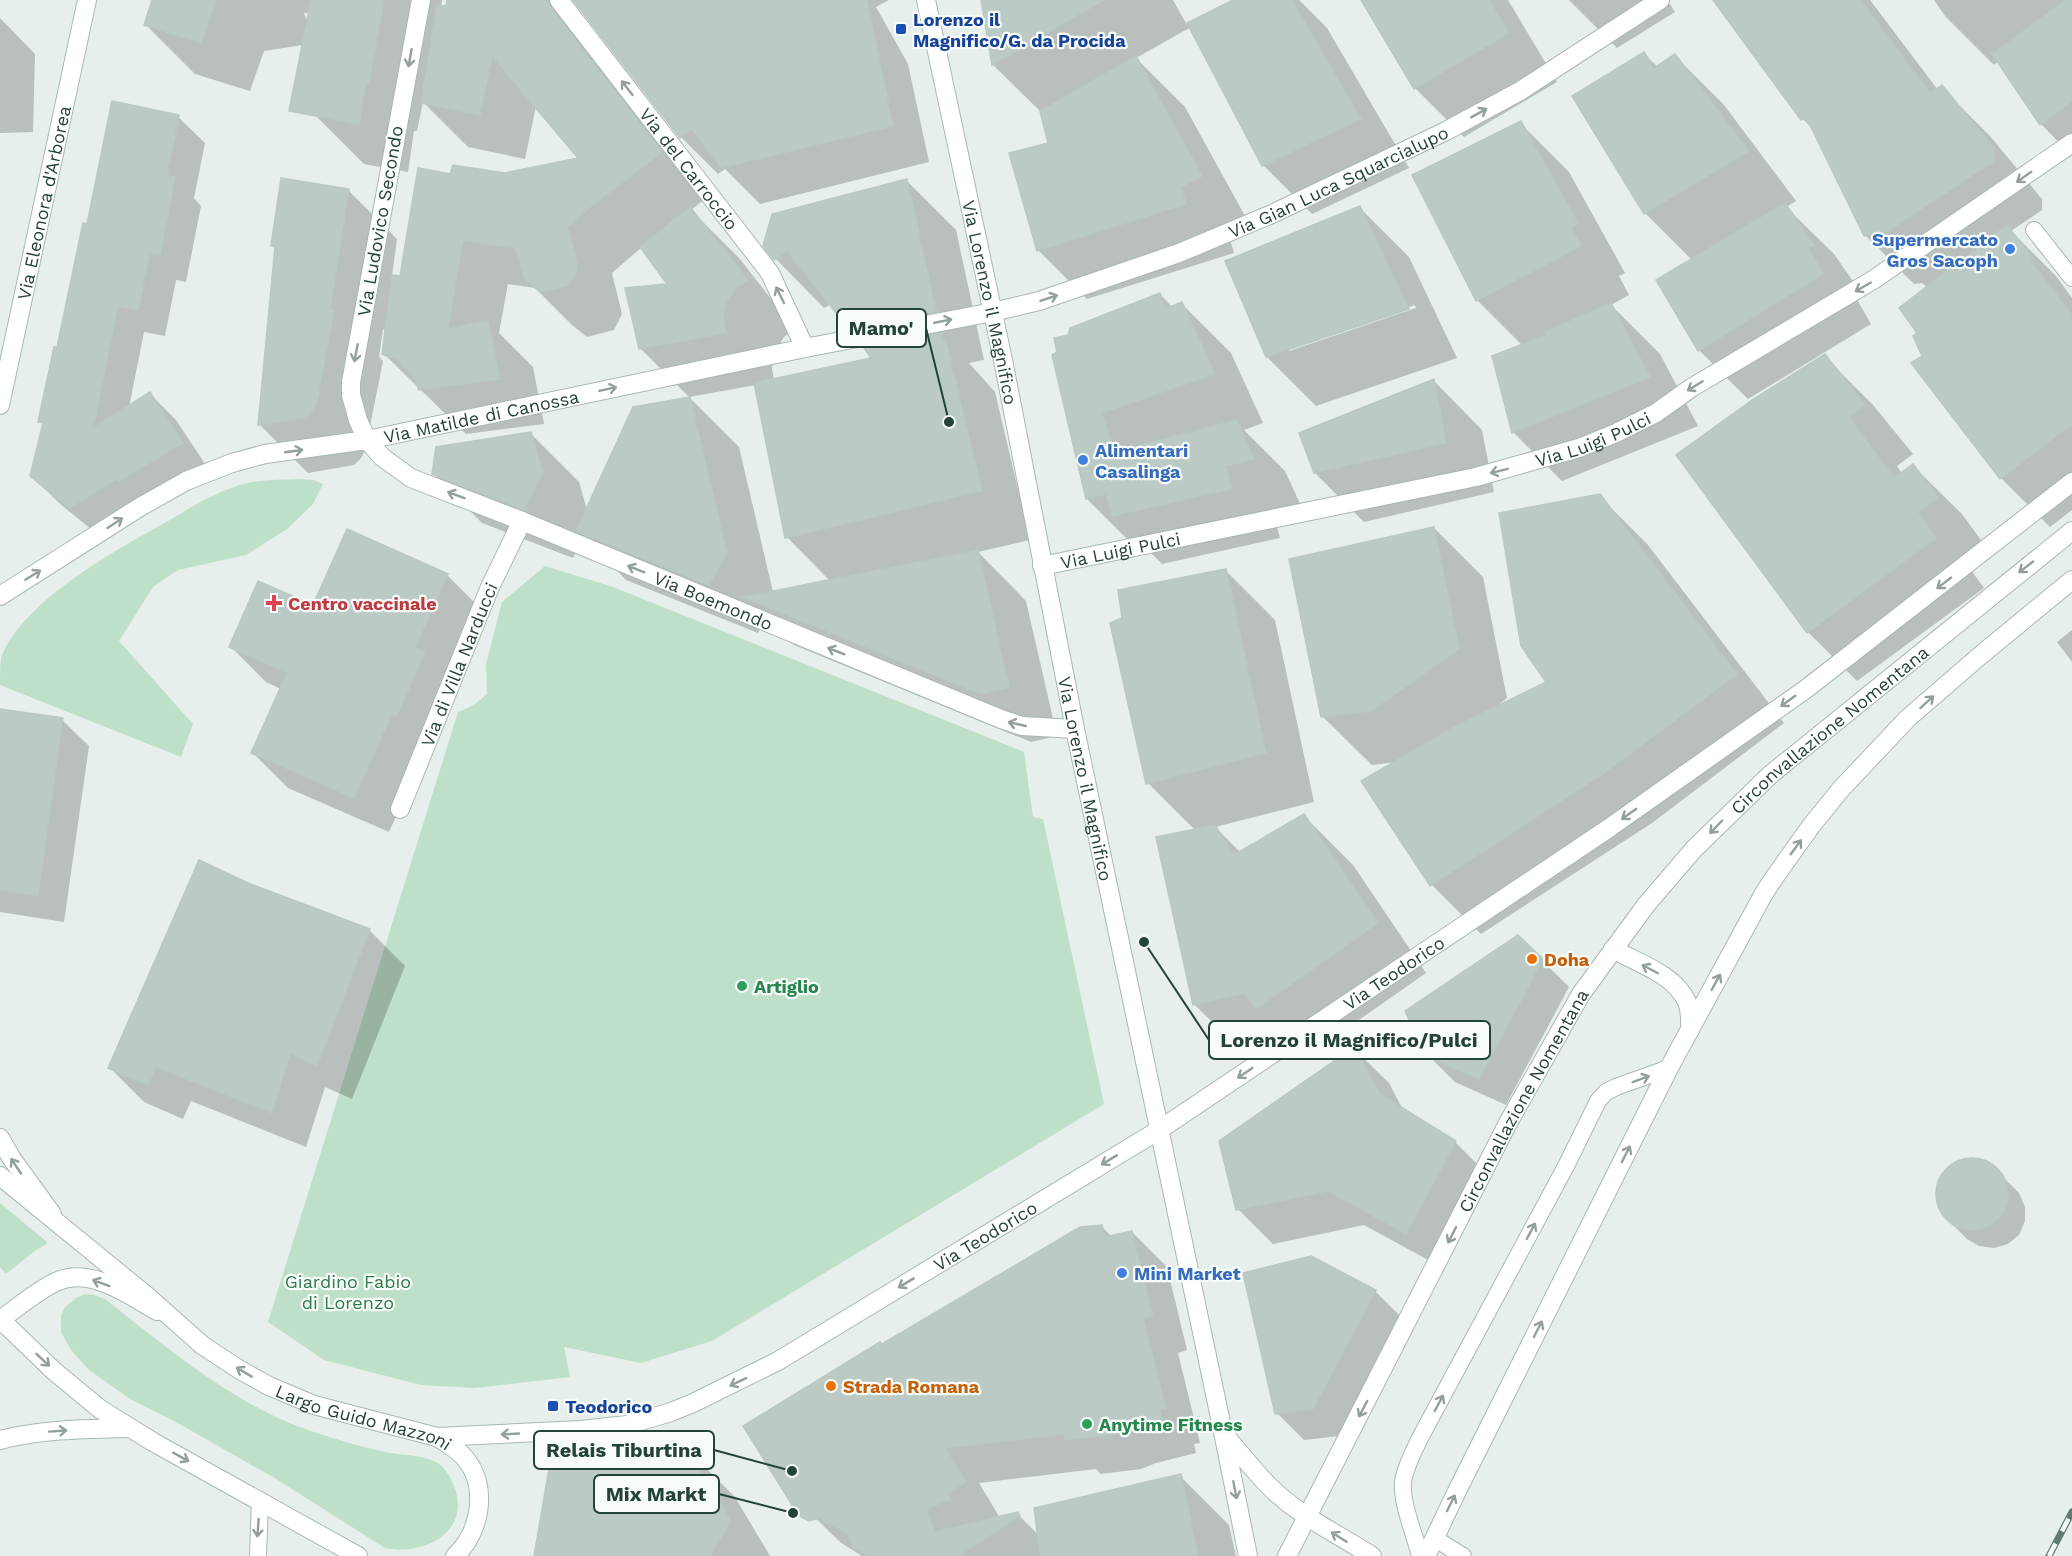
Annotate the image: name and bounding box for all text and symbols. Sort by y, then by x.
place label: Lorenzo il Magnifico/G. da Procida [913,9,1126,51]
marker: Lorenzo il Magnifico/G. da Procida [894,22,908,36]
one-way arrow [404,47,415,67]
one-way arrow [620,80,633,96]
street label: Via Eleonora d'Arborea [12,103,75,302]
street label: Via del Carroccio [635,103,743,234]
one-way arrow [1469,107,1487,118]
street label: Via Gian Luca Squarcialupo [1225,121,1451,242]
street label: Via Ludovico Secondo [353,124,407,318]
one-way arrow [2017,171,2033,183]
street label: Via Lorenzo il Magnifico [959,198,1022,406]
place label: Supermercato Gros Sacoph [1872,229,1998,271]
marker: Supermercato Gros Sacoph [2003,242,2017,256]
one-way arrow [1855,281,1872,293]
one-way arrow [774,286,786,304]
one-way arrow [1039,291,1058,302]
callout: Mamo' [837,309,926,347]
one-way arrow [933,315,952,326]
text: Mamo' [848,316,914,340]
one-way arrow [350,342,361,362]
one-way arrow [1687,380,1704,392]
one-way arrow [597,383,617,394]
street label: Via Matilde di Canossa [382,385,581,447]
street label: Via Luigi Pulci [1533,407,1654,470]
place label: Alimentari Casalinga [1095,440,1188,482]
one-way arrow [283,445,303,456]
marker: Alimentari Casalinga [1076,453,1090,467]
one-way arrow [1490,466,1509,478]
one-way arrow [447,489,465,500]
one-way arrow [106,517,123,529]
street label: Via Luigi Pulci [1059,527,1182,572]
one-way arrow [2019,561,2035,574]
one-way arrow [628,563,646,574]
street label: Via Boemondo [651,566,776,634]
one-way arrow [24,569,41,581]
one-way arrow [1936,577,1952,590]
street label: Via di Villa Narducci [416,579,501,750]
place label: Centro vaccinale [288,593,437,614]
marker: Centro vaccinale [265,594,283,612]
street label: Circonvallazione Nomentana [1726,641,1932,818]
one-way arrow [827,645,846,656]
street label: Via Lorenzo il Magnifico [1054,675,1117,883]
one-way arrow [1781,695,1797,707]
one-way arrow [1919,695,1934,709]
one-way arrow [1008,717,1027,729]
one-way arrow [1622,808,1638,820]
one-way arrow [1708,819,1723,834]
one-way arrow [1790,839,1803,855]
street label: Via Teodorico [1339,931,1448,1014]
place label: Doha [1544,949,1590,970]
marker: Doha [1525,952,1539,966]
one-way arrow [1641,963,1659,974]
one-way arrow [1711,973,1722,991]
place label: Artiglio [754,976,819,997]
marker: Artiglio [735,979,749,993]
street label: Circonvallazione Nomentana [1454,985,1592,1216]
callout: Lorenzo il Magnifico/Pulci [1209,1021,1490,1059]
text: Lorenzo il Magnifico/Pulci [1220,1028,1478,1052]
one-way arrow [1237,1067,1254,1079]
one-way arrow [1631,1073,1650,1084]
one-way arrow [1621,1146,1632,1164]
one-way arrow [1101,1154,1118,1166]
one-way arrow [10,1158,22,1175]
street label: Via Teodorico [929,1196,1041,1275]
one-way arrow [1525,1223,1537,1240]
one-way arrow [1445,1226,1457,1244]
place label: Mini Market [1134,1263,1241,1284]
marker: Mini Market [1115,1266,1129,1280]
park label: Giardino Fabio di Lorenzo [285,1271,411,1313]
one-way arrow [92,1276,111,1287]
one-way arrow [898,1277,915,1289]
one-way arrow [1533,1320,1544,1338]
one-way arrow [35,1353,50,1367]
one-way arrow [236,1365,253,1377]
one-way arrow [730,1376,748,1388]
place label: Strada Romana [843,1376,980,1397]
marker: Strada Romana [824,1379,838,1393]
street label: Largo Guido Mazzoni [273,1380,456,1454]
one-way arrow [1434,1394,1445,1412]
place label: Teodorico [565,1396,653,1417]
marker: Teodorico [546,1399,560,1413]
one-way arrow [1357,1400,1369,1417]
place label: Anytime Fitness [1099,1414,1243,1435]
marker: Anytime Fitness [1080,1417,1094,1431]
one-way arrow [47,1425,67,1436]
one-way arrow [501,1428,521,1439]
callout: Relais Tiburtina [534,1431,714,1469]
text: Relais Tiburtina [546,1438,702,1462]
one-way arrow [171,1452,189,1463]
callout: Mix Markt [594,1475,719,1513]
one-way arrow [1230,1479,1241,1499]
text: Mix Markt [606,1482,707,1506]
one-way arrow [1445,1494,1457,1512]
one-way arrow [252,1518,263,1538]
one-way arrow [1331,1531,1348,1543]

